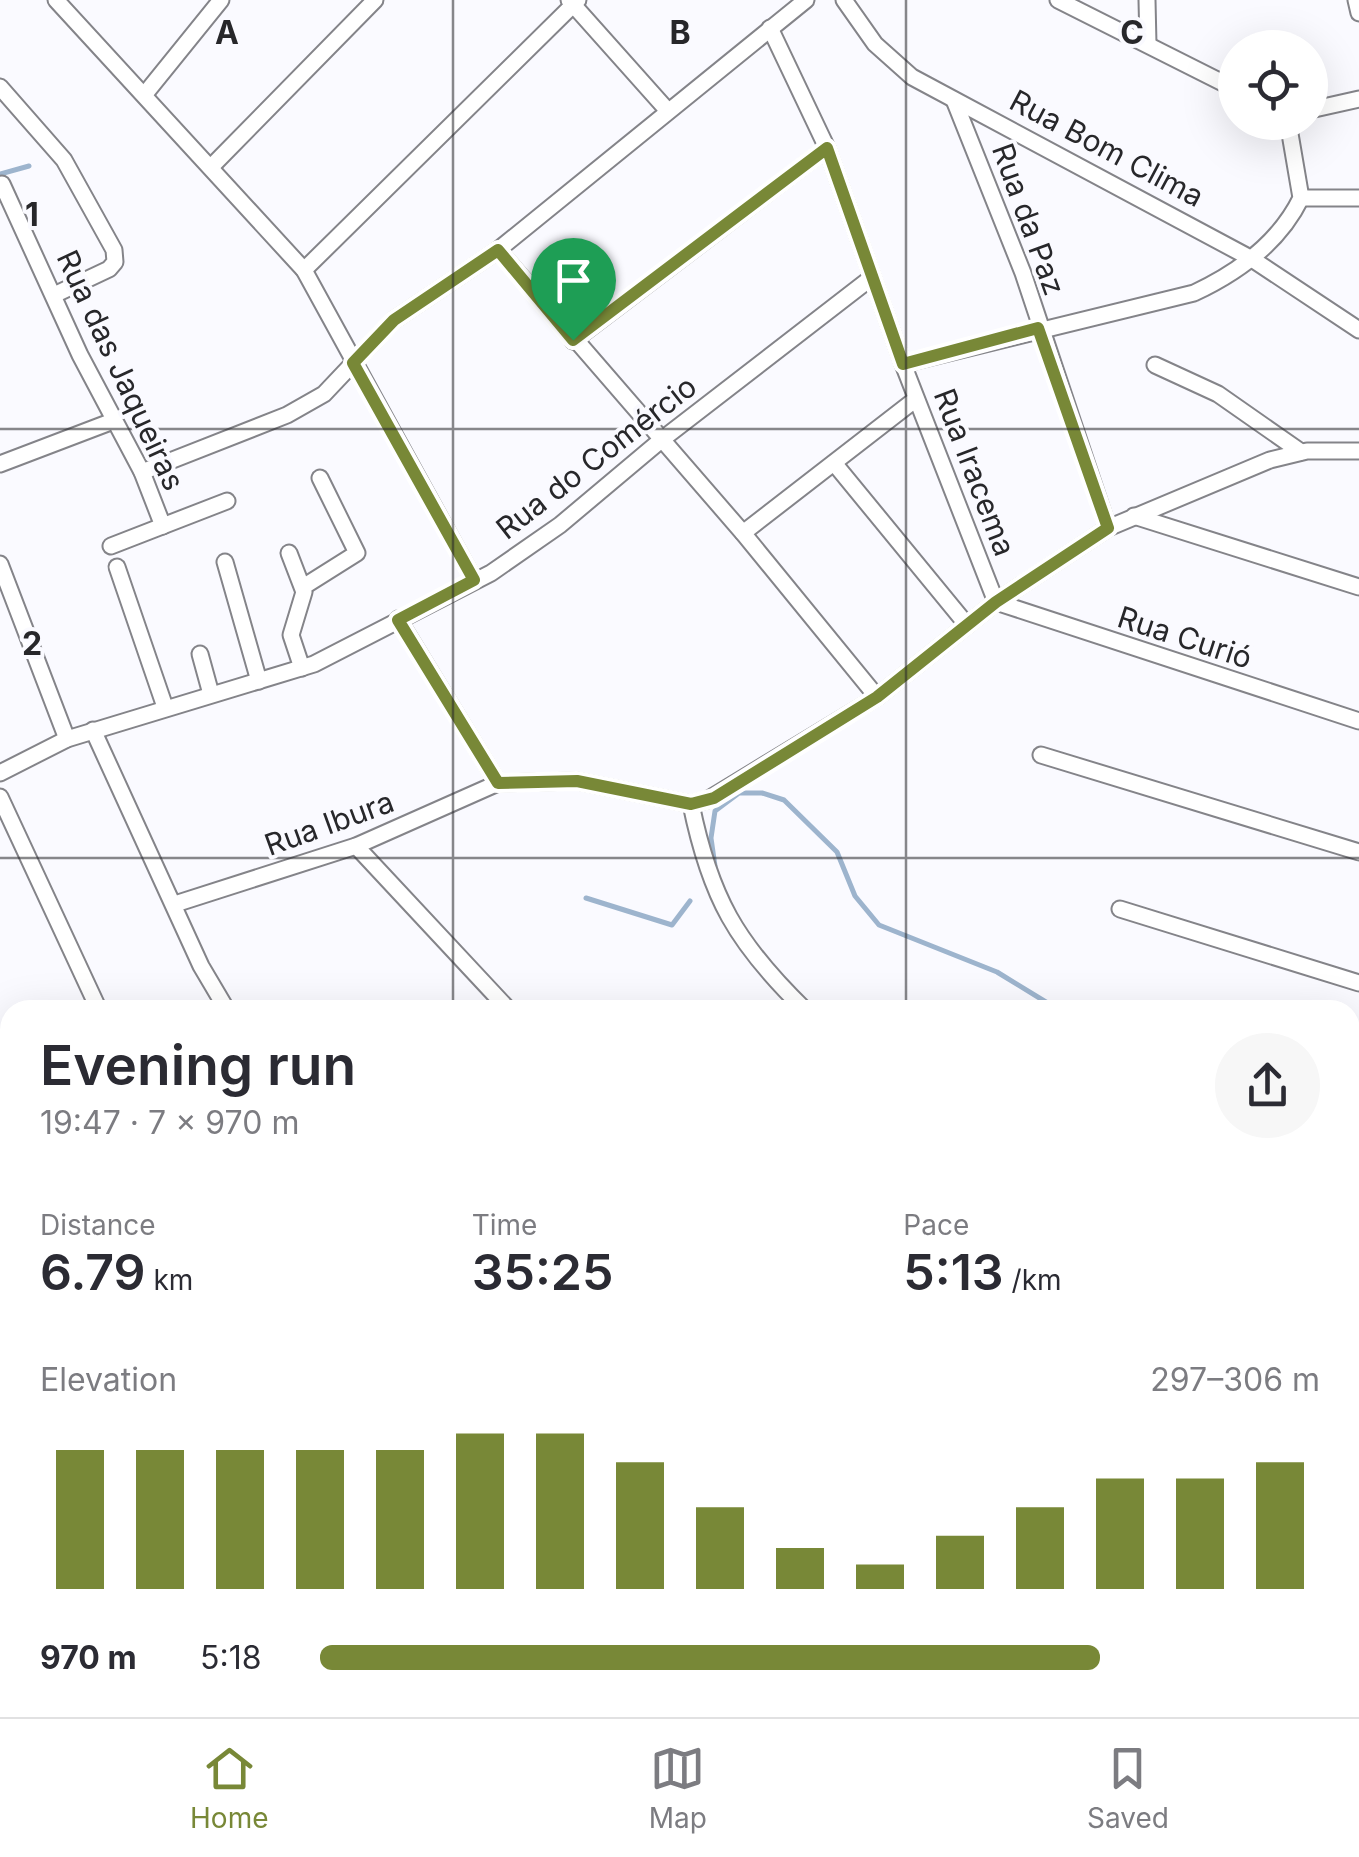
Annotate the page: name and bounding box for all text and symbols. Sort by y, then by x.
text: A [215,13,239,52]
text: B [669,13,691,52]
text: C [1120,13,1144,52]
map controls [1218,30,1328,140]
button: locate [1218,30,1328,140]
street label: Rua Bom Clima [1004,82,1210,214]
street label: Rua da Paz [985,138,1073,300]
text: 1 [25,195,39,234]
pin [531,238,616,341]
street label: Rua das Jaqueiras [50,244,192,496]
icon: arrive [546,253,601,308]
street label: Rua do Comércio [489,368,703,546]
street label: Rua Iracema [927,383,1023,561]
street label: Rua Curió [1113,598,1257,676]
text: 2 [22,624,42,663]
street label: Rua Ibura [260,783,398,863]
text: Evening run [40,1032,356,1098]
button: share [1215,1033,1320,1138]
text: 19:47 · 7 × 970 m [40,1103,299,1142]
text: Distance [40,1208,156,1242]
text: Time [472,1208,537,1242]
text: Pace [903,1208,969,1242]
text: 6.79 [40,1242,146,1302]
text: 35:25 [472,1242,613,1302]
text: 5:13 [903,1242,1004,1302]
text: km [146,1263,193,1297]
text: /km [1004,1263,1062,1297]
text: Elevation [40,1360,177,1399]
text: 297–306 m [1150,1360,1320,1399]
text: 970 m [40,1638,137,1677]
text: 5:18 [200,1638,261,1677]
tab: Home [190,1741,269,1835]
tab: Map [649,1741,707,1835]
tab: Saved [1087,1741,1169,1835]

